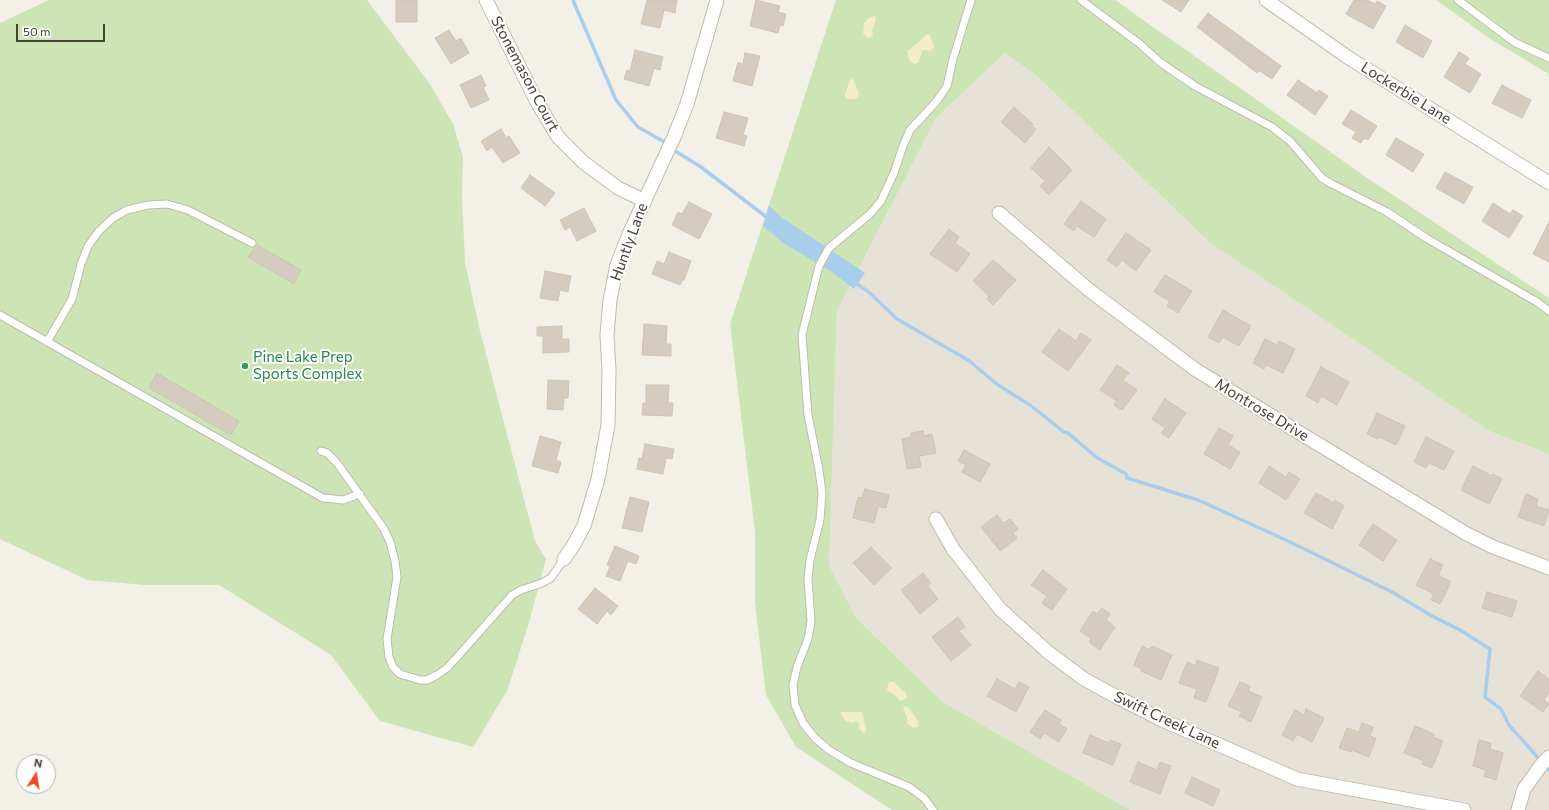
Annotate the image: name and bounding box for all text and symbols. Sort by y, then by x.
street label: Stonemason Court [487,13,563,135]
scale bar [18,16,107,42]
text: 50 m [23,24,51,38]
street label: Lockerbie Lane [1358,58,1454,128]
street label: Huntly Lane [607,201,651,283]
place label: Pine Lake Prep Sports Complex [253,348,362,383]
marker: Pine Lake Prep Sports Complex [240,361,250,371]
street label: Montrose Drive [1212,375,1312,445]
street label: Swift Creek Lane [1111,688,1223,752]
north arrow [16,754,56,794]
text: N [33,756,44,770]

